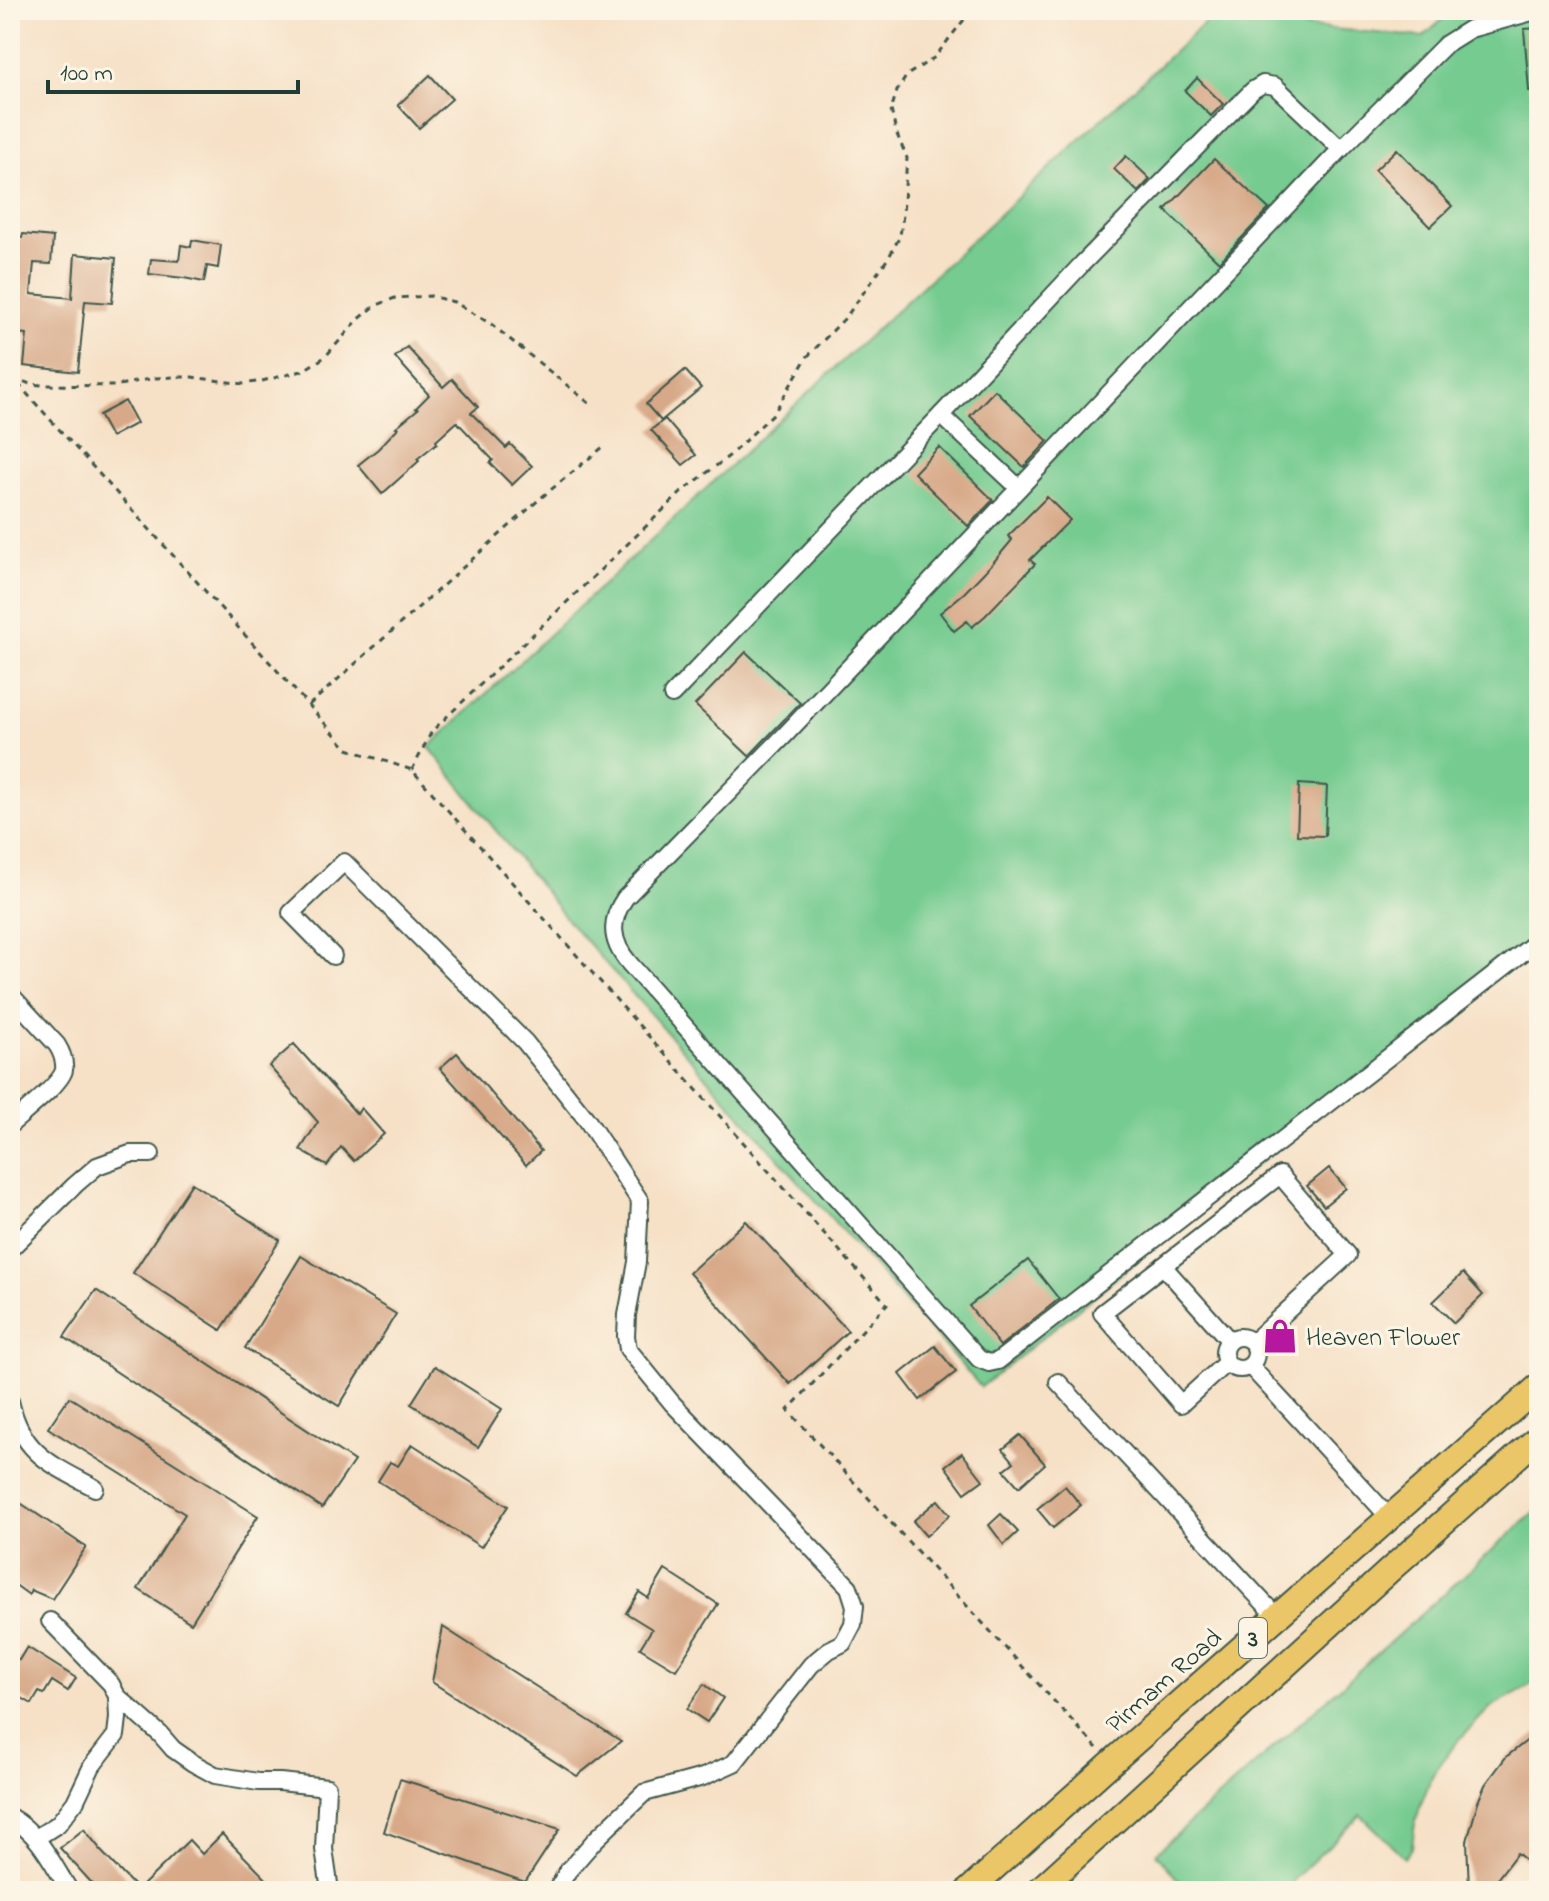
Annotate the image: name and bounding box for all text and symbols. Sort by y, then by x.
scale bar [48,44,298,94]
text: 100 m [60,57,113,92]
shop icon: Heaven Flower [1261,1317,1299,1355]
place label: Heaven Flower [1306,1320,1461,1358]
road number: 3 [1239,1618,1267,1658]
street label: Pirmam Road [1098,1621,1232,1744]

